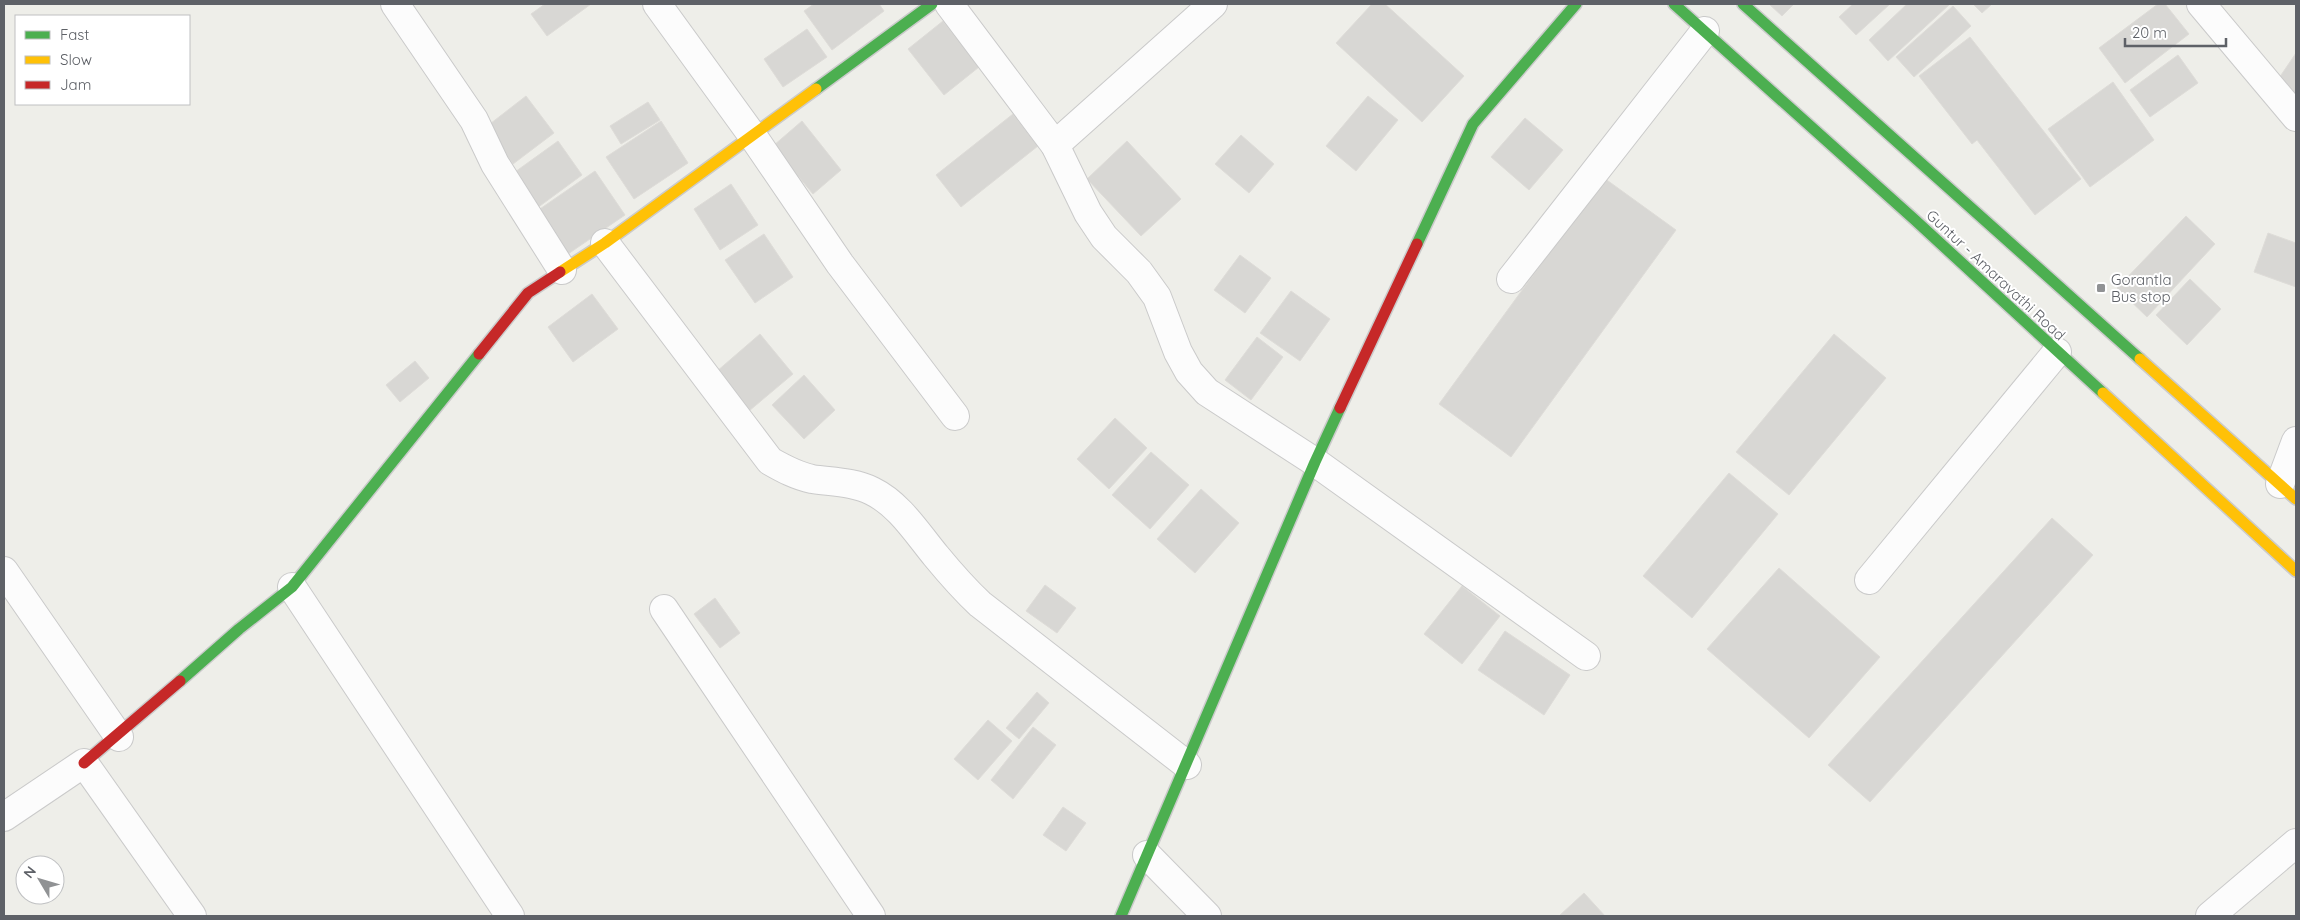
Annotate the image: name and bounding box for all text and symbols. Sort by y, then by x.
legend [15,15,190,105]
scale bar [2125,15,2226,47]
text: 20 m [2132,23,2167,42]
text: Fast [60,25,89,44]
text: Slow [60,50,92,69]
text: Jam [60,75,91,94]
street label: Guntur - Amaravathi Road [1923,206,2069,344]
place label: Gorantla Bus stop [2111,270,2171,306]
marker: Gorantla Bus stop [2095,282,2107,294]
north arrow [15,855,65,905]
text: N [19,862,40,882]

